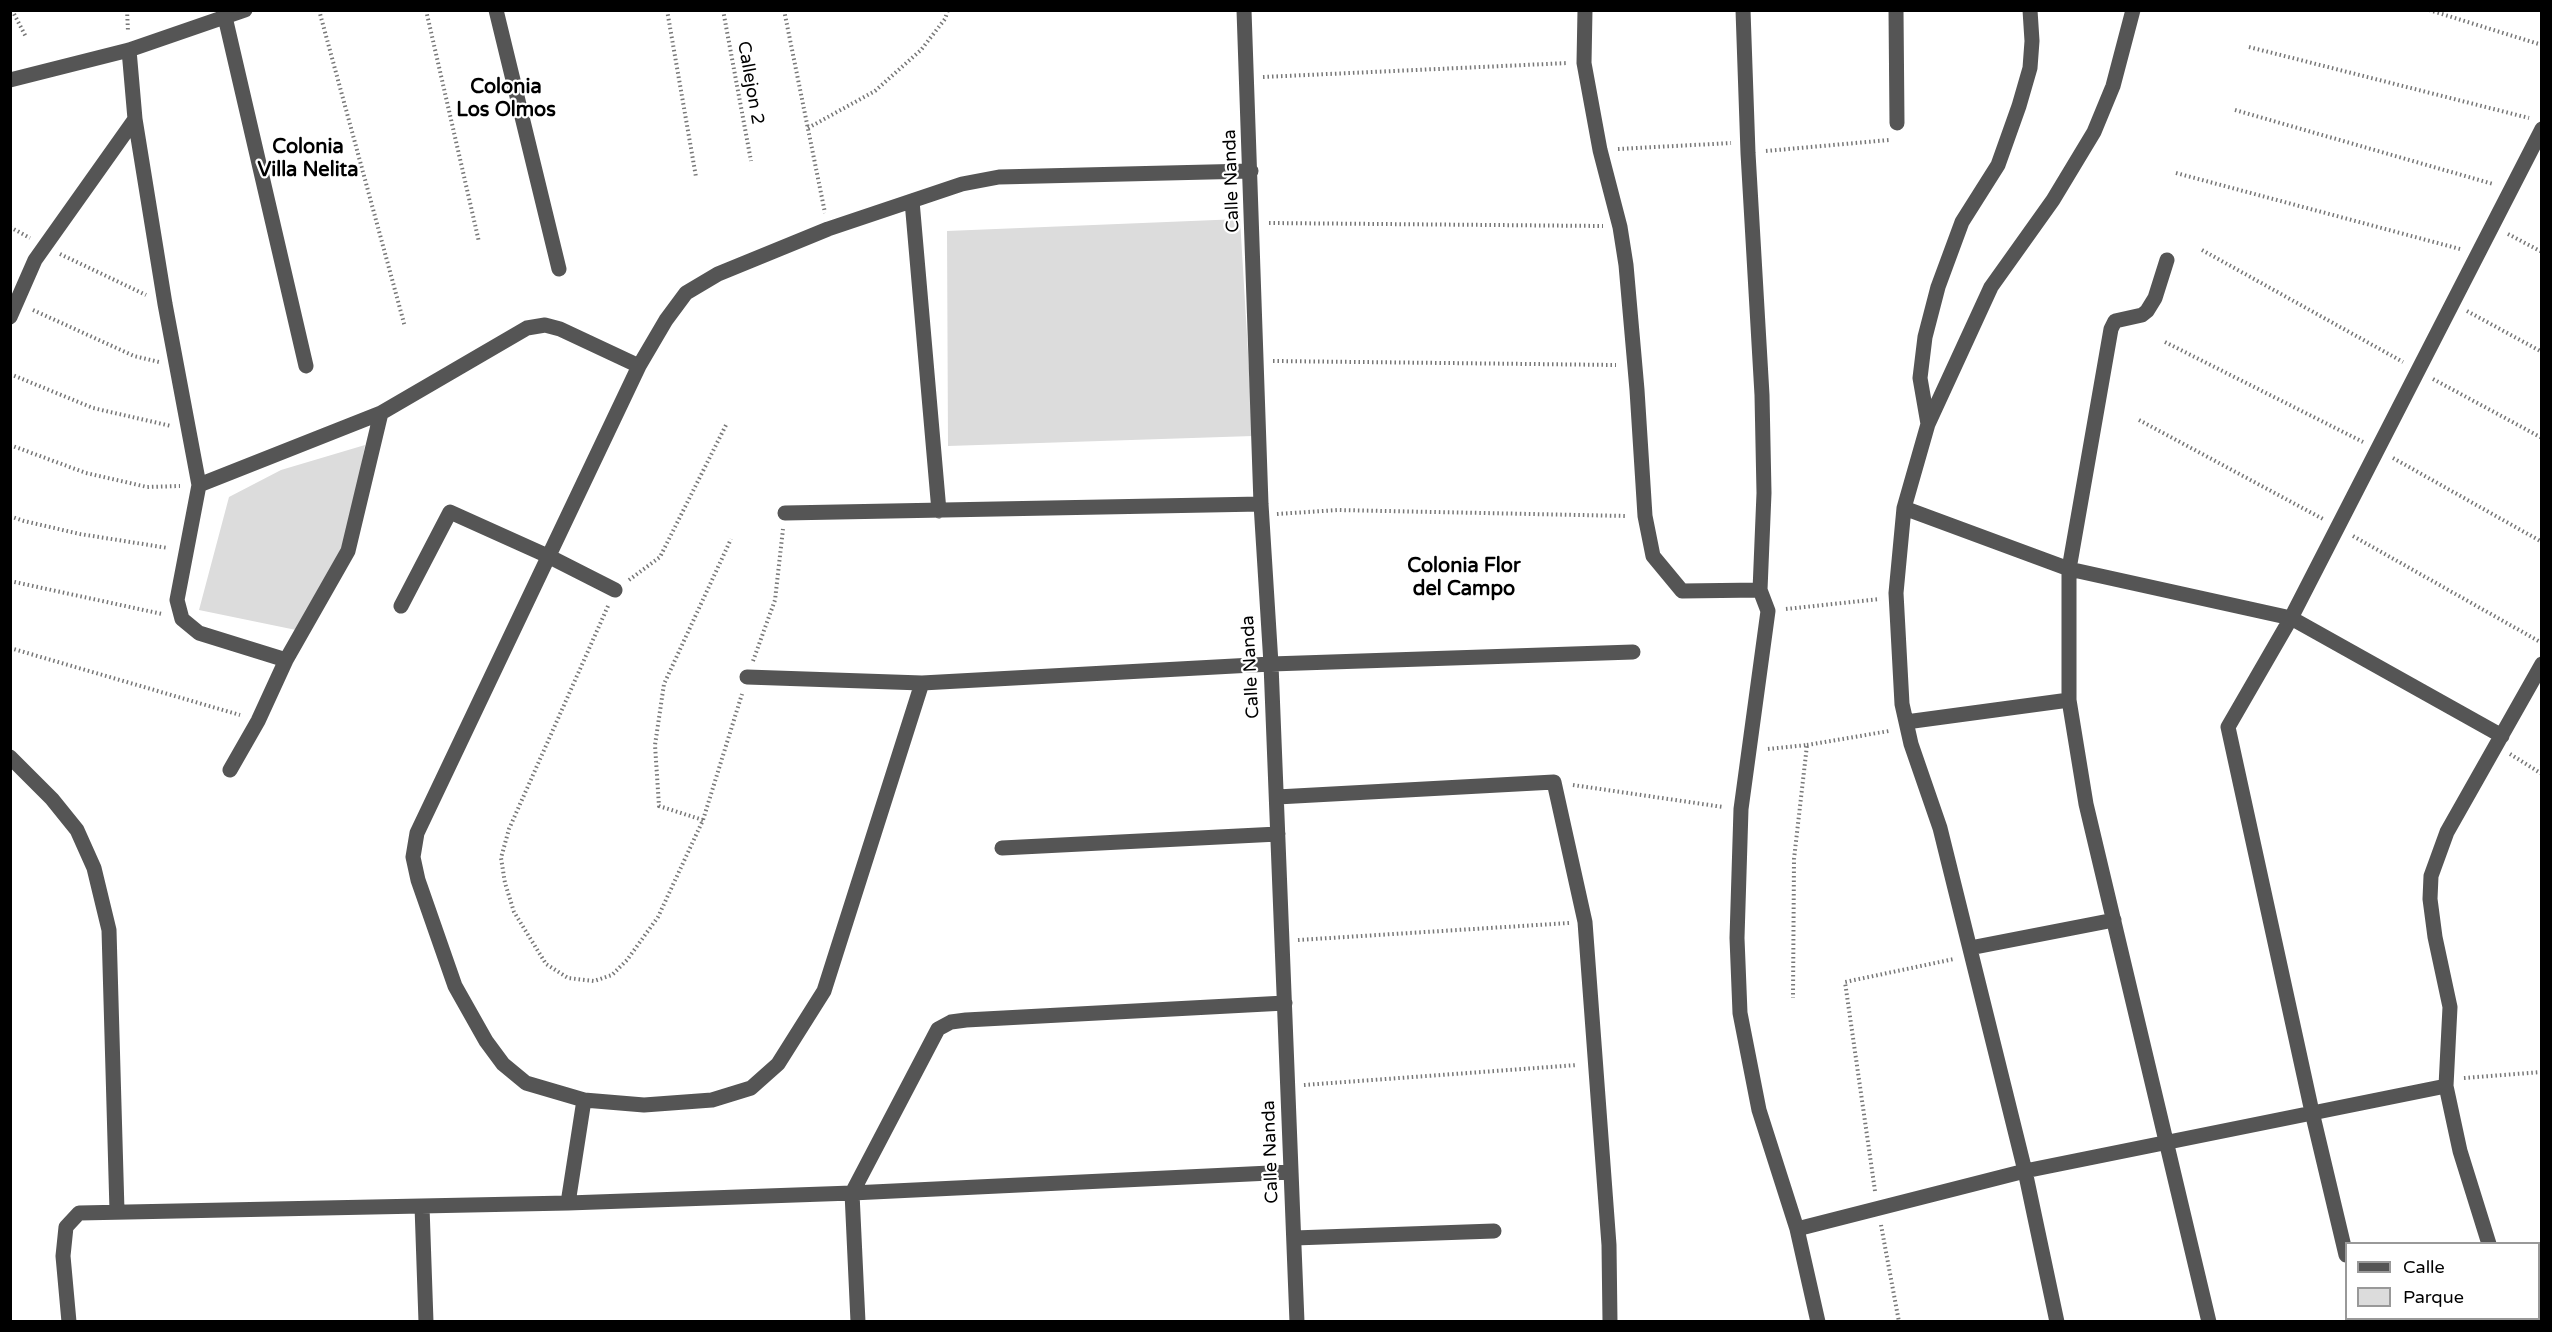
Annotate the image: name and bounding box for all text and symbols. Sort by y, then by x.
street label: Callejon 2 [732,40,768,126]
district label: Colonia Los Olmos [456,76,556,123]
street label: Calle Nanda [1219,129,1245,233]
district label: Colonia Villa Nelita [258,136,358,183]
district label: Colonia Flor del Campo [1407,555,1521,602]
street label: Calle Nanda [1238,615,1264,719]
street label: Calle Nanda [1258,1100,1284,1204]
legend [2345,1242,2540,1320]
text: Calle [2403,1256,2445,1278]
text: Parque [2403,1286,2464,1308]

